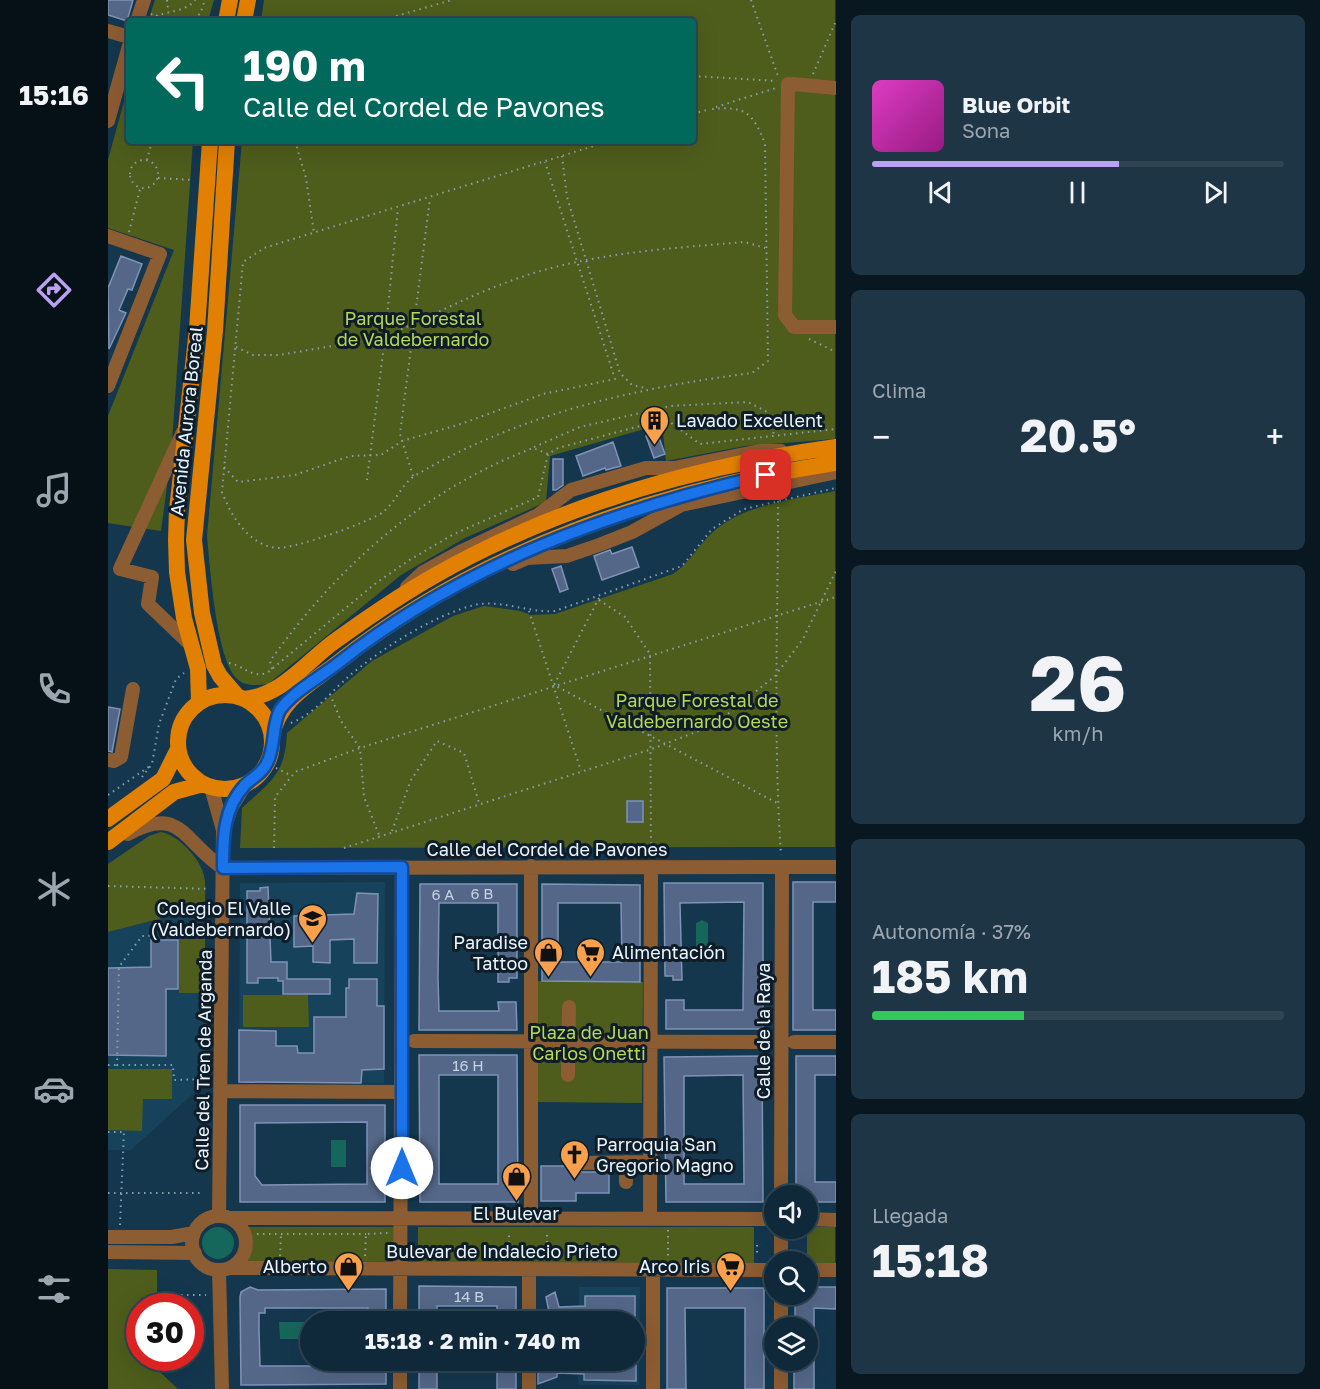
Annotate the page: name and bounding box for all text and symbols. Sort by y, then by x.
text: 190 m [243,40,366,90]
icon: left [144,42,222,120]
text: 15:16 [19,79,89,111]
text: Calle del Cordel de Pavones [243,91,605,123]
text: Blue Orbit [962,91,1070,118]
text: Sona [962,118,1010,142]
icon: previous [924,176,957,209]
icon: pause [1061,176,1094,209]
icon: next [1199,176,1232,209]
icon: directions [33,269,75,311]
park label: Parque Forestal de Valdebernardo [337,307,489,350]
street label: Avenida Aurora Boreal [165,325,207,517]
text: Clima [872,378,926,402]
building icon: Lavado Excellent [639,404,671,446]
text: 20.5° [1020,408,1136,462]
place label: Lavado Excellent [676,409,823,431]
text: − [872,417,890,456]
text: + [1266,417,1284,456]
pin [740,449,791,500]
icon: arrive [749,458,782,491]
icon: music [33,469,75,511]
text: 26 [1029,635,1127,728]
icon: phone [33,668,75,710]
park label: Parque Forestal de Valdebernardo Oeste [606,689,788,732]
text: km/h [1053,721,1103,745]
street label: Calle del Cordel de Pavones [426,838,668,860]
icon: climate [33,868,75,910]
house number: 6 B [471,884,493,902]
house number: 6 A [432,885,454,903]
place label: Colegio El Valle (Valdebernardo) [151,897,291,940]
school or university icon: Colegio El Valle (Valdebernardo) [296,902,328,944]
text: Autonomía · 37% [872,919,1031,943]
place label: Paradise Tattoo [453,931,528,974]
shop icon: Paradise Tattoo [533,936,565,978]
supermarket icon: Alimentación [575,936,607,978]
place label: Alimentación [612,941,725,963]
street label: Calle del Tren de Arganda [190,949,216,1171]
text: 185 km [872,949,1028,1003]
street label: Calle de la Raya [752,963,774,1099]
park label: Plaza de Juan Carlos Onetti [529,1021,649,1064]
house number: 16 H [452,1056,484,1074]
icon: car [33,1068,75,1110]
place label: Parroquia San Gregorio Magno [596,1133,734,1176]
position arrow [370,1136,434,1200]
church icon: Parroquia San Gregorio Magno [559,1138,591,1180]
shop icon: El Bulevar [500,1160,532,1202]
map controls [764,1185,818,1371]
button: sound [764,1185,818,1239]
place label: El Bulevar [473,1202,559,1224]
text: Llegada [872,1203,948,1227]
text: 15:18 [872,1233,989,1287]
street label: Bulevar de Indalecio Prieto [386,1240,618,1262]
shop icon: Alberto [332,1250,364,1292]
supermarket icon: Arco Iris [715,1250,747,1292]
button: search [764,1251,818,1305]
place label: Alberto [263,1255,327,1277]
place label: Arco Iris [639,1255,710,1277]
icon: filters [33,1268,75,1310]
house number: 14 B [454,1287,484,1305]
speed limit sign: 30 [126,1293,204,1371]
button: layers [764,1317,818,1371]
text: 15:18 · 2 min · 740 m [365,1327,580,1354]

